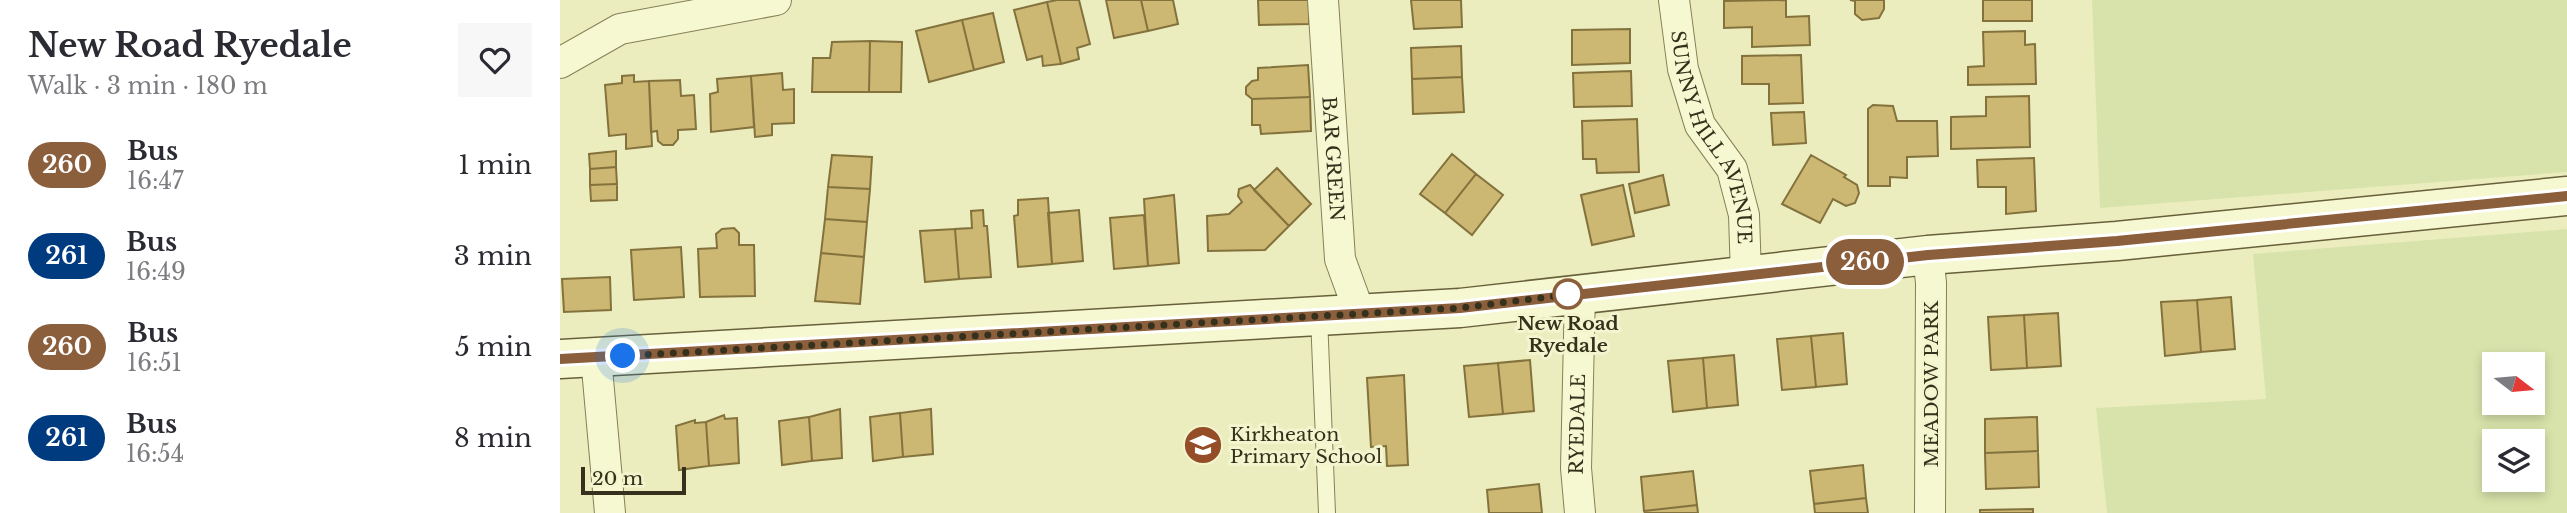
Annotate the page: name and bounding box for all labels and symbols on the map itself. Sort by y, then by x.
street label: SUNNY HILL AVENUE [1667,29,1756,244]
street label: BAR GREEN [1318,96,1349,222]
line badge: 260 [1825,239,1905,285]
marker: New Road Ryedale [1553,279,1583,309]
street label: MEADOW PARK [1920,299,1943,467]
place label: New Road Ryedale [1517,312,1619,357]
your location [605,338,640,373]
north arrow [2482,352,2544,415]
street label: RYEDALE [1564,374,1590,475]
place label: Kirkheaton Primary School [1230,423,1382,468]
school or university icon: Kirkheaton Primary School [1182,424,1224,466]
scale bar [581,464,686,496]

